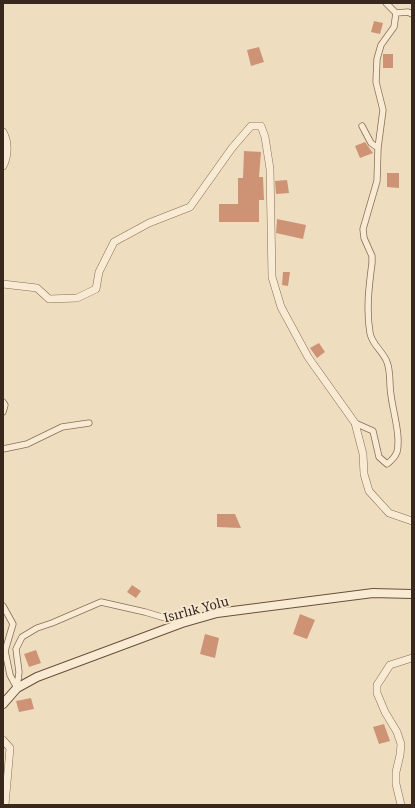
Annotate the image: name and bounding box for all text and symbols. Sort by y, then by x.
street label: Isırlık Yolu [161,592,231,626]

